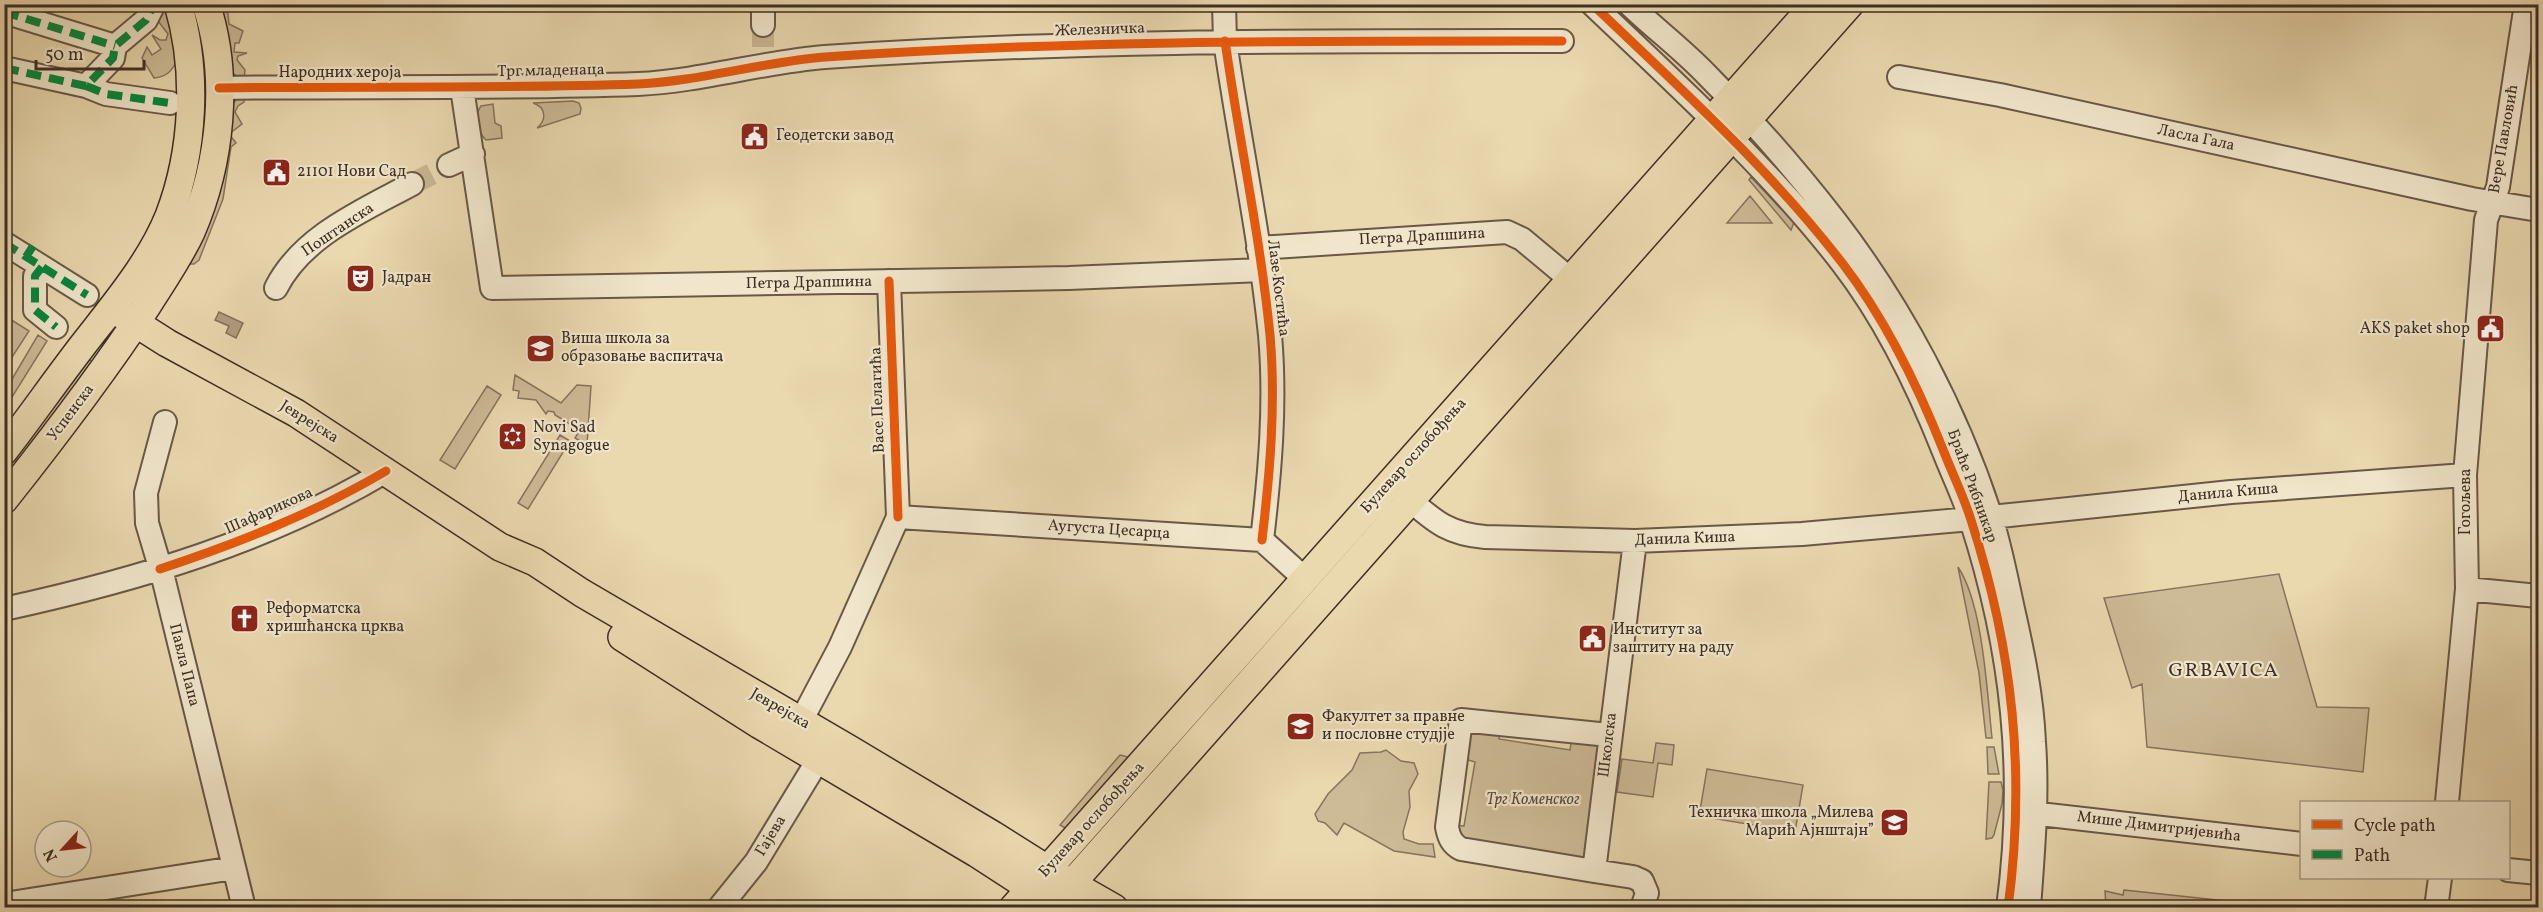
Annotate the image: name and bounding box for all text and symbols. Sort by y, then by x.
street label: Железничка [1054,17,1146,43]
scale bar [36,33,144,71]
text: 50 m [45,43,84,68]
street label: Трг младенаца [497,59,605,83]
street label: Народних хероја [278,62,402,84]
street label: Вере Павловић [2484,83,2524,195]
street label: Ласла Гала [2155,119,2237,157]
public building icon: Геодетски завод [739,120,771,152]
place label: Геодетски завод [776,125,894,147]
public building icon: 21101 Нови Сад [260,156,292,188]
place label: 21101 Нови Сад [297,161,406,183]
street label: Поштанска [297,198,379,262]
street label: Петра Драпшина [1358,223,1486,251]
street label: Лазе Костића [1261,238,1295,338]
theatre icon: Јадран [345,262,377,294]
place label: Јадран [382,267,431,289]
street label: Петра Драпшина [746,271,872,295]
public building icon: AKS paket shop [2475,313,2507,345]
place label: AKS paket shop [2360,318,2470,340]
place label: Виша школа за образовање васпитача [561,328,723,368]
school or university icon: Виша школа за образовање васпитача [524,332,556,364]
street label: Васе Пелагића [865,346,891,453]
street label: Успенска [42,380,100,446]
street label: Булевар ослобођења [1356,393,1472,519]
street label: Јеврејска [275,395,343,449]
place label: Novi Sad Synagogue [533,417,609,457]
synagogue icon: Novi Sad Synagogue [496,421,528,453]
street label: Браће Рибникар [1941,426,2003,546]
street label: Гогољева [2455,469,2477,535]
street label: Данила Киша [2177,478,2279,508]
street label: Шафарикова [221,482,317,540]
street label: Аугуста Цесарца [1047,515,1171,545]
street label: Данила Киша [1634,526,1736,552]
place label: Реформатска хришћанска црква [266,598,404,638]
church icon: Реформатска хришћанска црква [229,602,261,634]
place label: Институт за заштиту на раду [1613,619,1734,659]
street label: Павла Папа [163,621,205,709]
public building icon: Институт за заштиту на раду [1576,623,1608,655]
district label: GRBAVICA [2169,657,2279,685]
street label: Јеврејска [746,683,814,735]
place label: Факултет за правне и пословне студјје [1322,706,1465,746]
school or university icon: Факултет за правне и пословне студјје [1285,710,1317,742]
street label: Школска [1593,711,1623,779]
street label: Булевар ослобођења [1034,757,1150,883]
park label: Трг Коменског [1486,789,1580,811]
legend [2300,801,2510,879]
place label: Техничка школа „Милева Марић Ајнштајн” [1689,802,1874,842]
school or university icon: Техничка школа „Милева Марић Ајнштајн” [1879,806,1911,838]
street label: Мише Димитријевића [2076,806,2242,848]
street label: Гајева [750,811,792,861]
text: Cycle path [2354,814,2436,839]
north arrow [33,819,93,879]
text: N [39,844,64,865]
text: Path [2354,844,2390,869]

